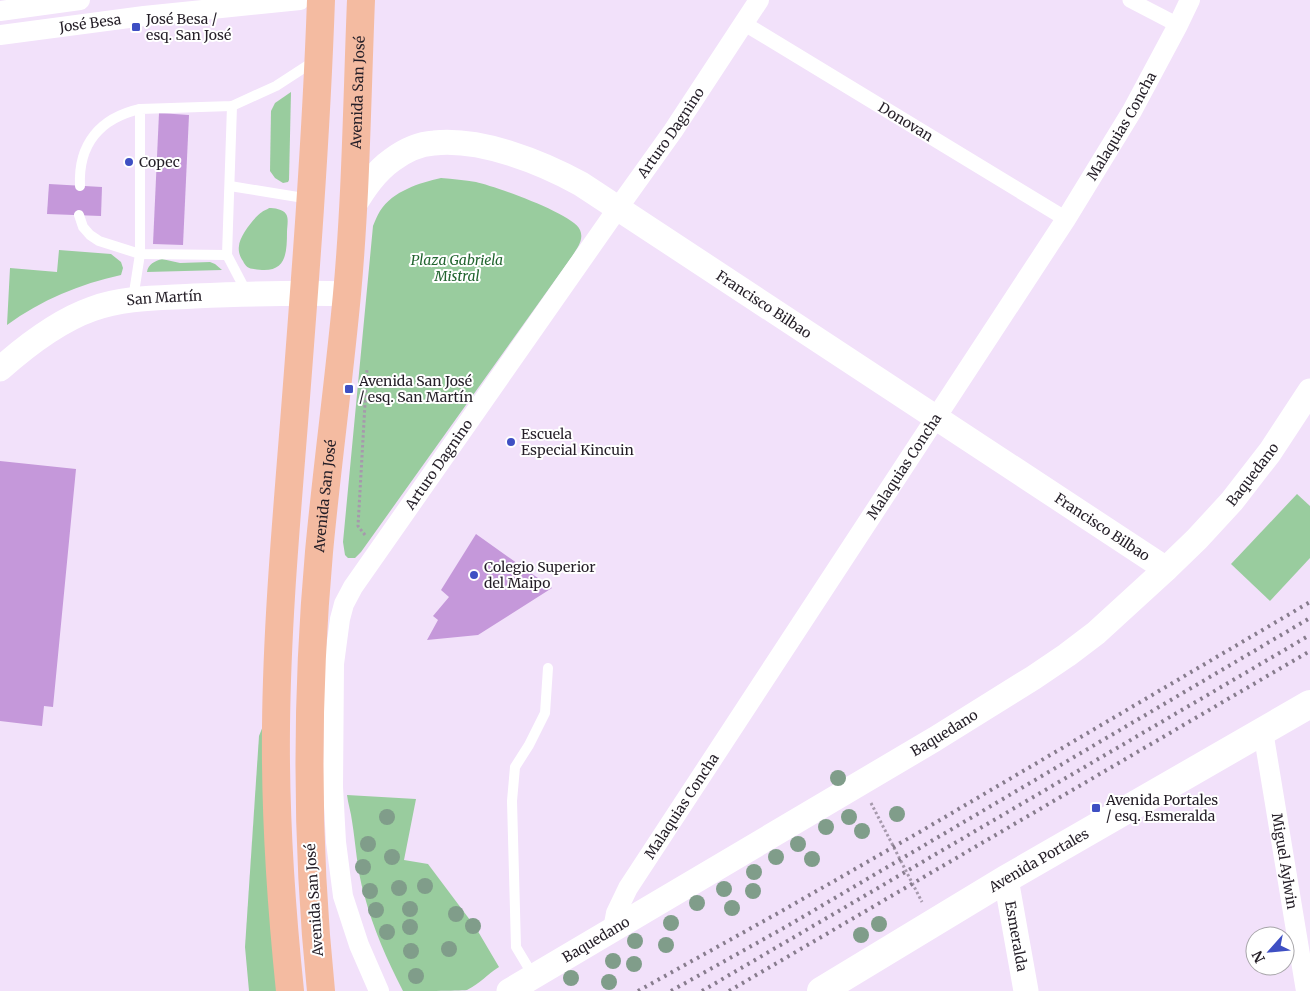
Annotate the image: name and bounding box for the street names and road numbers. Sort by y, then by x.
street label: José Besa [57,10,123,36]
street label: Avenida San José [347,36,369,150]
street label: Malaquias Concha [1083,68,1161,184]
street label: Arturo Dagnino [633,84,708,182]
street label: Donovan [875,98,936,145]
street label: Francisco Bilbao [713,267,815,342]
street label: San Martín [125,287,203,309]
street label: Malaquias Concha [863,410,945,523]
street label: Arturo Dagnino [400,416,476,514]
street label: Avenida San José [310,439,340,554]
street label: Baquedano [1222,439,1283,510]
street label: Francisco Bilbao [1051,489,1153,565]
street label: Baquedano [908,706,981,760]
street label: Malaquias Concha [641,749,723,862]
street label: Miguel Aylwin [1268,812,1301,911]
street label: Avenida Portales [985,824,1092,897]
street label: Avenida San José [301,843,327,958]
street label: Esmeralda [1001,899,1031,973]
street label: Baquedano [559,913,633,967]

